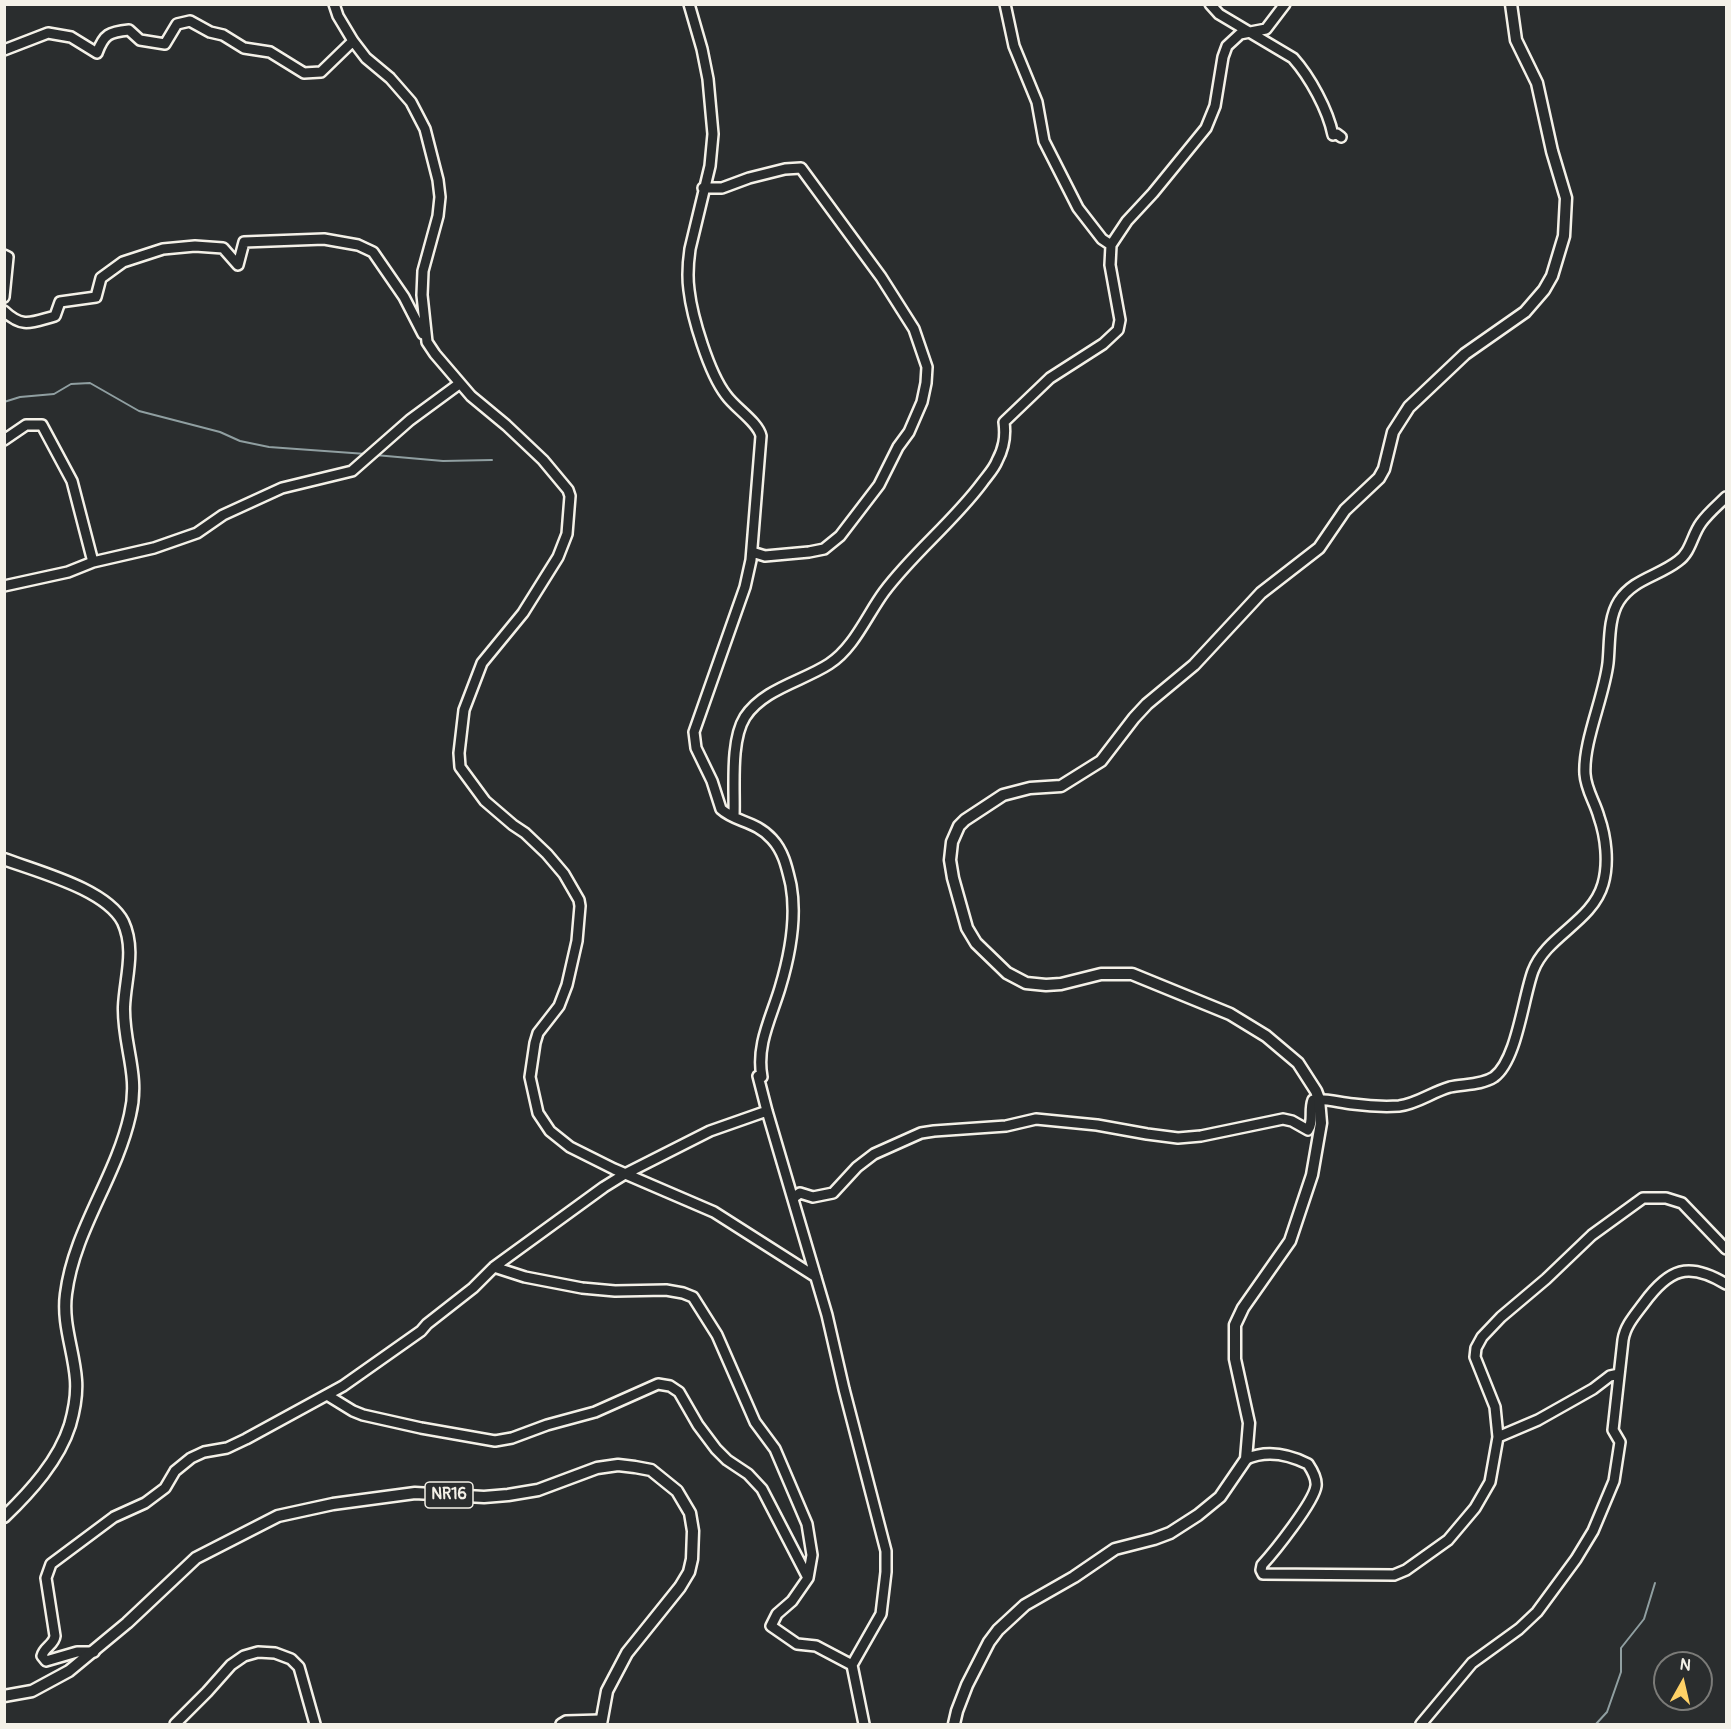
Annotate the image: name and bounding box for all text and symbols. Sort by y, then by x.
road number: NR16 [425,1482,473,1508]
north arrow [1653,1651,1713,1711]
text: N [1678,1654,1692,1676]

